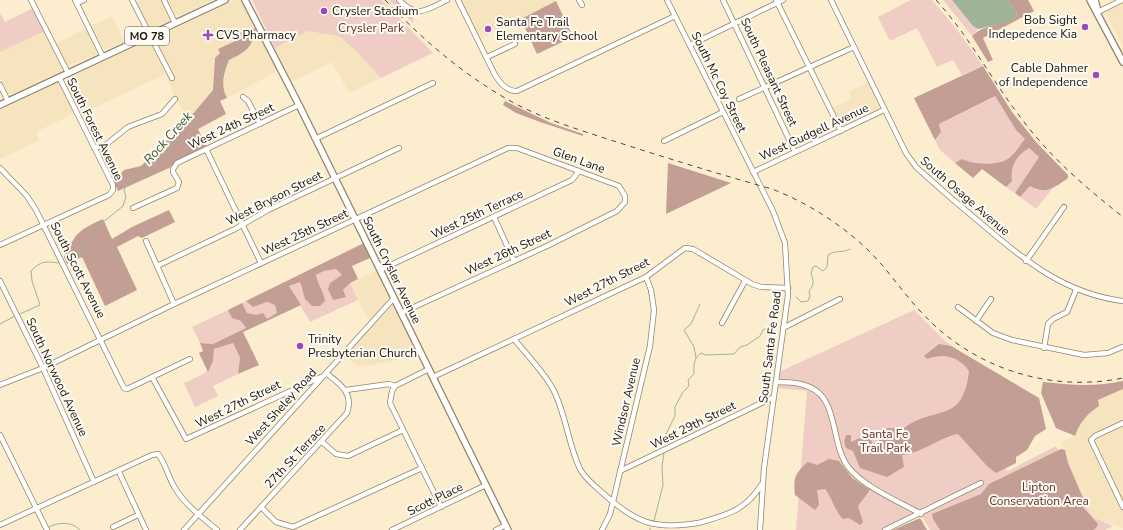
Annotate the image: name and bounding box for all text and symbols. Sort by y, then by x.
place label: Crysler Stadium [332,3,419,19]
marker: Crysler Stadium [319,6,329,16]
place label: Bob Sight Indepedence Kia [989,12,1078,42]
place label: Santa Fe Trail Elementary School [496,14,598,44]
street label: South Pleasant Street [737,15,801,129]
park label: Crysler Park [338,20,405,36]
marker: Bob Sight Indepedence Kia [1080,22,1090,32]
marker: Santa Fe Trail Elementary School [483,24,493,34]
road number: MO 78 [125,27,169,45]
place label: CVS Pharmacy [216,27,297,43]
street label: South Mc Coy Street [688,29,751,136]
marker: CVS Pharmacy [203,30,213,40]
place label: Cable Dahmer of Independence [999,60,1089,90]
marker: Cable Dahmer of Independence [1091,70,1101,80]
street label: South Forest Avenue [63,75,127,183]
street label: West 24th Street [185,99,277,153]
street label: West Gudgell Avenue [757,100,871,164]
water label: Rock Creek [139,107,197,168]
street label: Glen Lane [551,143,607,177]
street label: South Osage Avenue [917,153,1013,239]
street label: West Bryson Street [223,166,325,229]
street label: West 25th Terrace [428,186,526,242]
street label: West 25th Street [259,205,351,259]
street label: South Crysler Avenue [359,214,425,326]
street label: South Scott Avenue [47,219,109,321]
street label: West 26th Street [462,225,554,279]
street label: West 27th Street [562,253,653,310]
street label: South Santa Fe Road [755,290,785,404]
street label: South Norwood Avenue [22,315,92,439]
place label: Trinity Presbyterian Church [308,331,417,361]
marker: Trinity Presbyterian Church [295,341,305,351]
street label: Windsor Avenue [608,356,644,448]
street label: West Sheley Road [242,365,320,449]
street label: West 27th Street [193,376,284,432]
street label: West 29th Street [648,397,739,453]
street label: 27th St Terrace [261,420,329,492]
park label: Santa Fe Trail Park [860,426,911,456]
street label: Scott Place [404,479,466,519]
park label: Lipton Conservation Area [989,479,1089,509]

